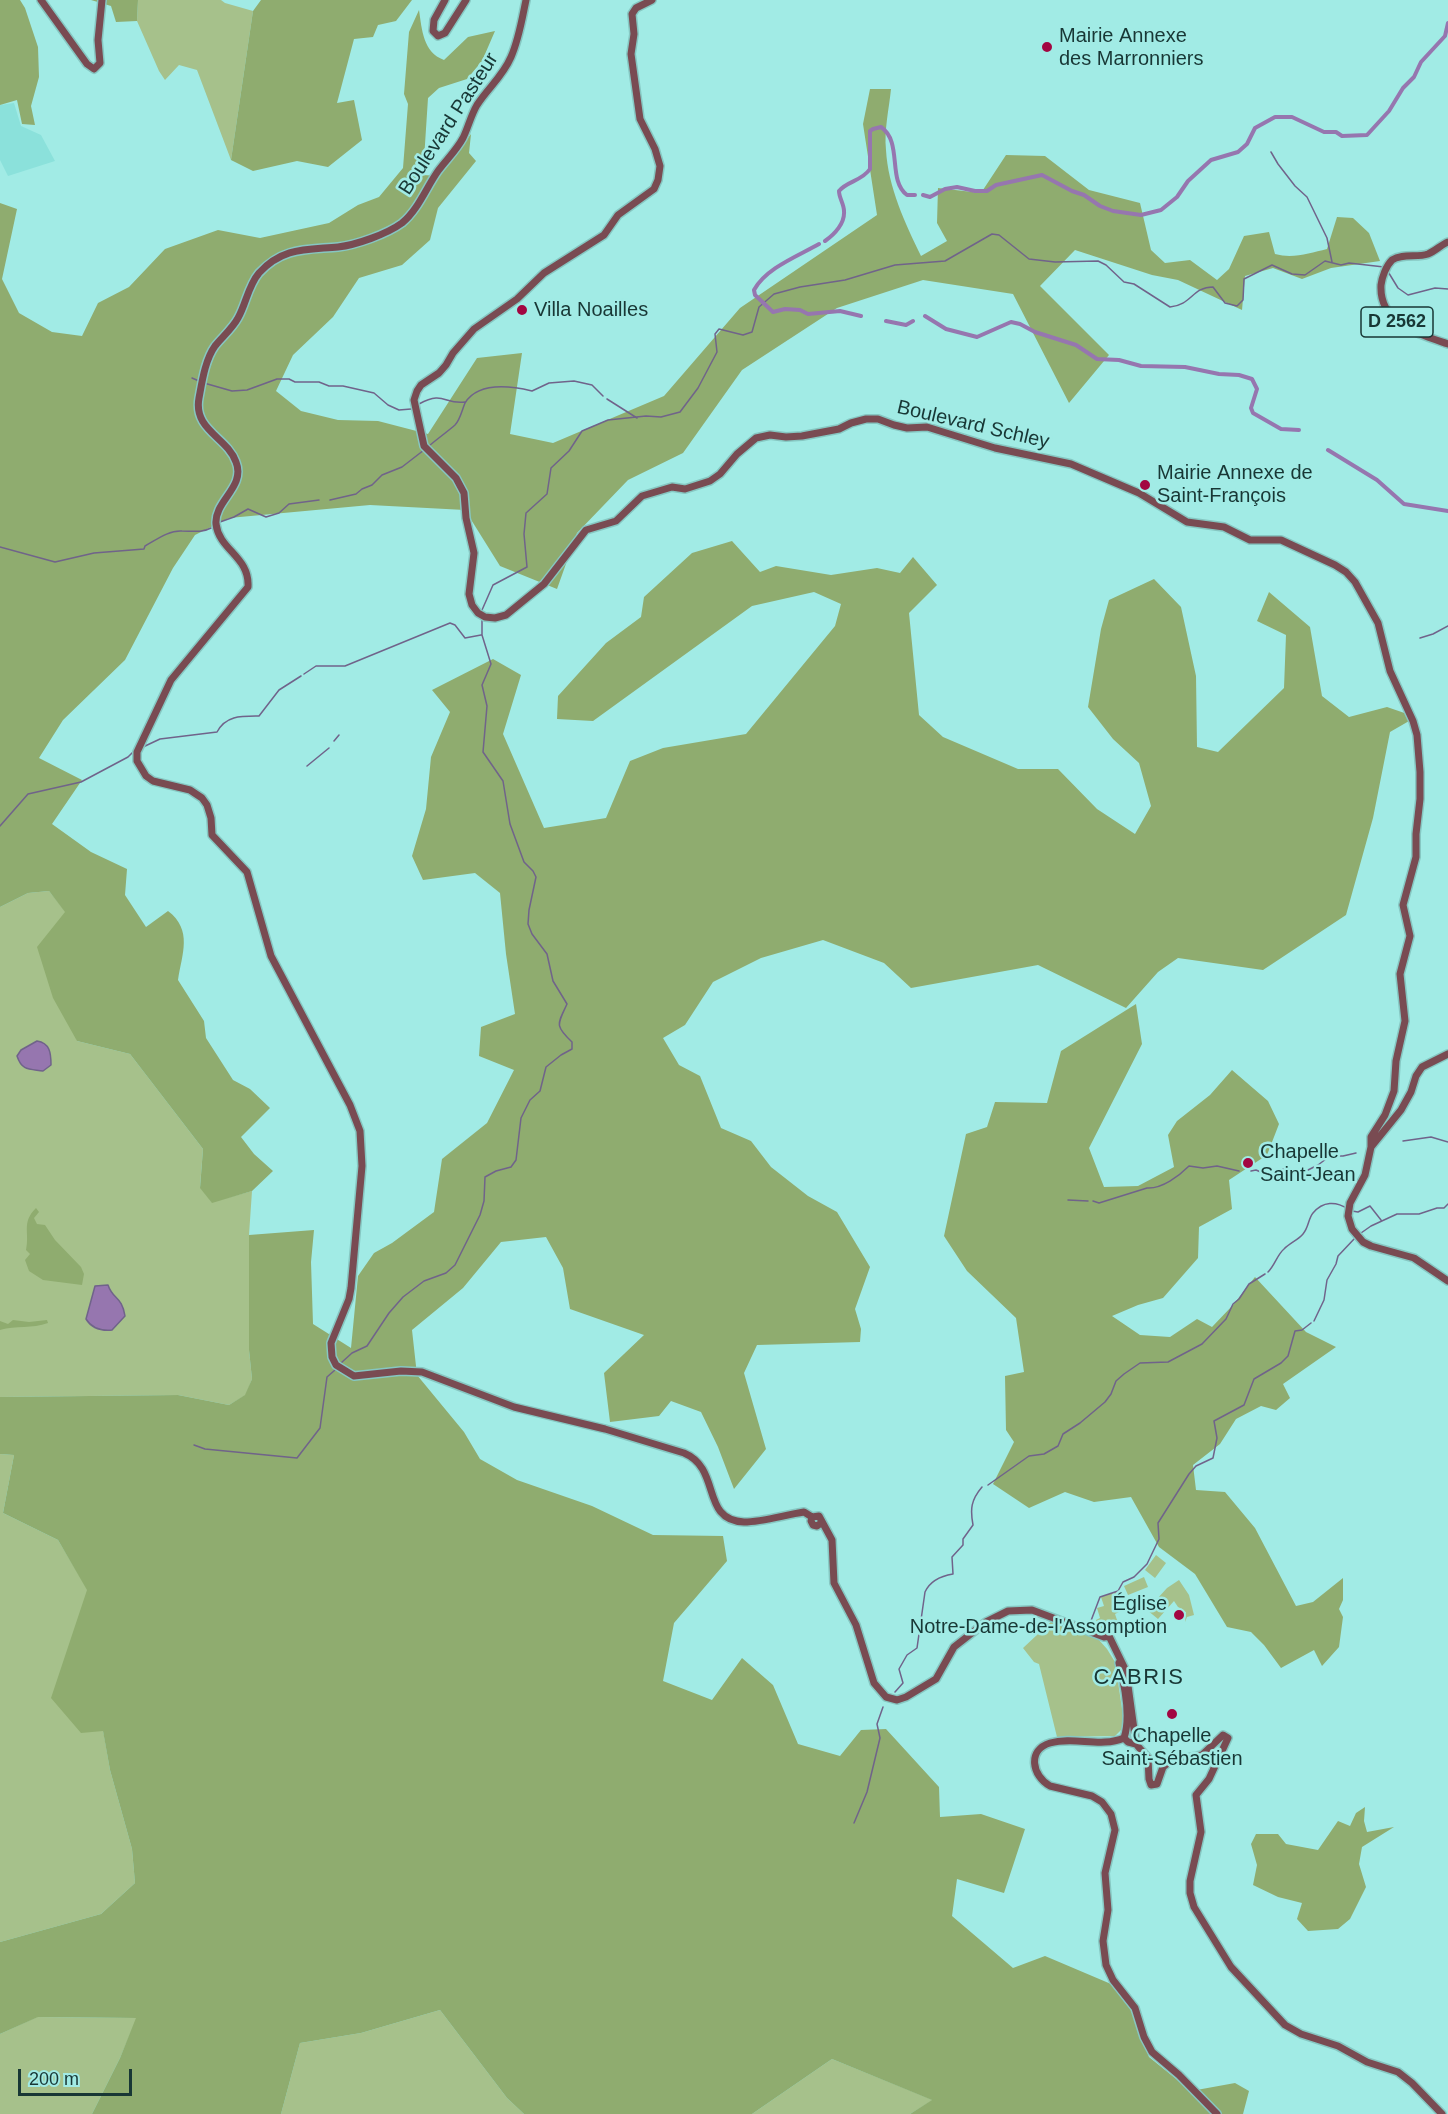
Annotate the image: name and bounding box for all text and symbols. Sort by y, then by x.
place label: Mairie Annexe des Marronniers [1059,24,1204,71]
marker: Mairie Annexe des Marronniers [1040,40,1054,54]
street label: Boulevard Pasteur [394,48,504,200]
place label: Villa Noailles [534,298,648,322]
marker: Villa Noailles [515,303,529,317]
road number: D 2562 [1361,307,1433,337]
street label: Boulevard Schley [894,396,1052,454]
place label: Mairie Annexe de Saint-François [1157,461,1313,508]
marker: Mairie Annexe de Saint-François [1138,478,1152,492]
place label: Chapelle Saint-Jean [1260,1140,1356,1187]
marker: Chapelle Saint-Jean [1241,1156,1255,1170]
place label: Église Notre-Dame-de-l'Assomption [910,1592,1167,1639]
marker: Église Notre-Dame-de-l'Assomption [1172,1608,1186,1622]
district label: CABRIS [1094,1665,1184,1691]
marker: Chapelle Saint-Sébastien [1165,1707,1179,1721]
place label: Chapelle Saint-Sébastien [1101,1724,1243,1771]
scale bar [21,2057,135,2095]
text: 200 m [29,2069,79,2089]

